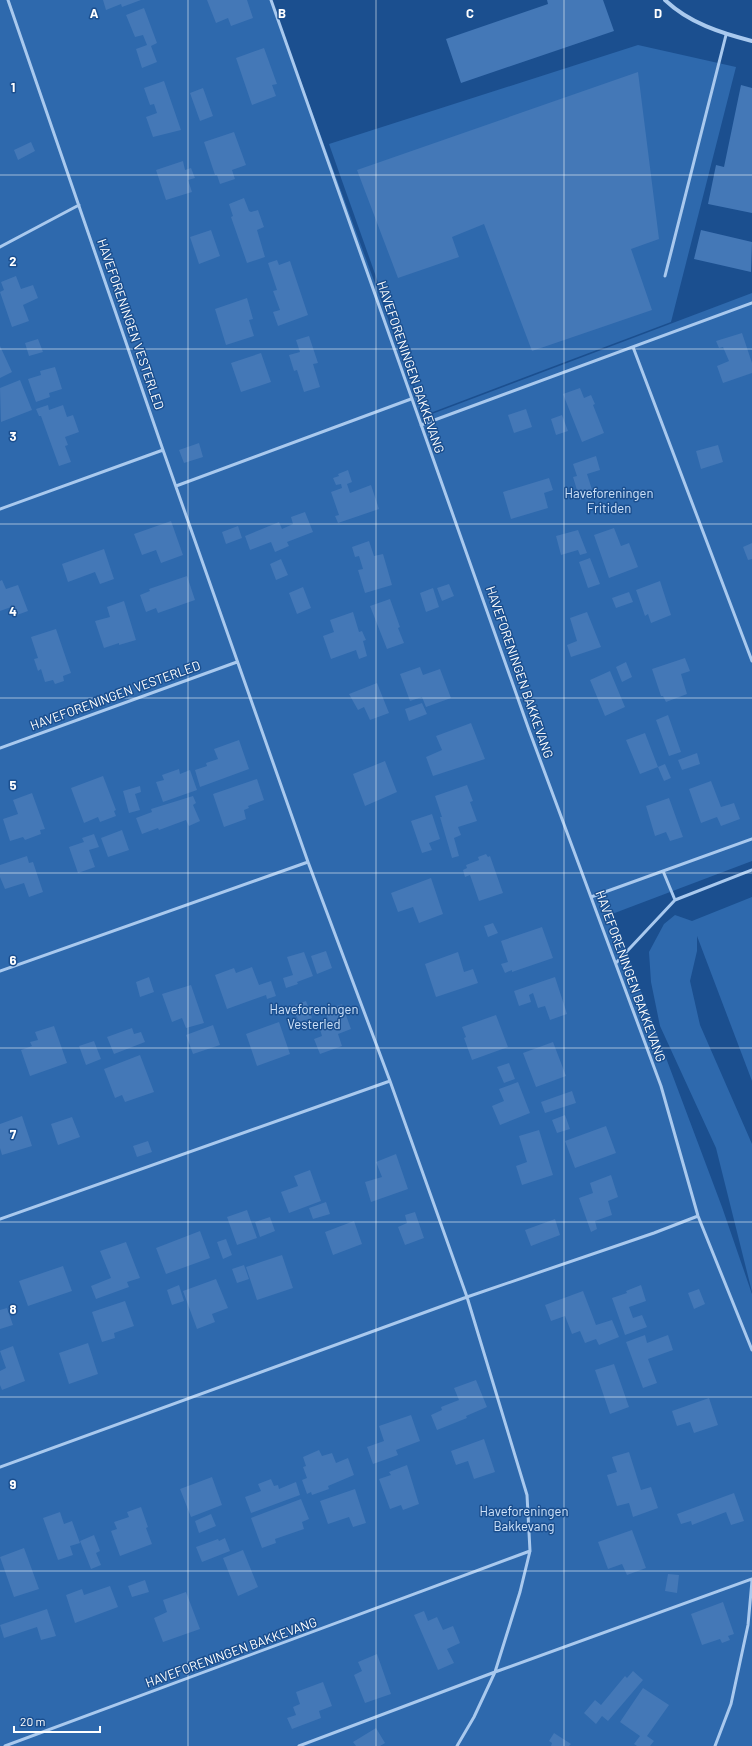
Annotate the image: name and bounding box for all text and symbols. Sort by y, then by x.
text: A [90,5,99,21]
text: B [278,5,286,21]
text: C [466,5,474,21]
text: D [654,5,662,21]
text: 1 [11,79,15,95]
street label: HAVEFORENINGEN VESTERLED [94,236,168,412]
text: 2 [9,253,17,269]
street label: HAVEFORENINGEN BAKKEVANG [374,279,448,455]
text: 3 [9,428,17,444]
park label: Haveforeningen Fritiden [565,485,653,516]
street label: HAVEFORENINGEN BAKKEVANG [483,584,557,760]
text: 4 [9,603,17,619]
street label: HAVEFORENINGEN VESTERLED [28,657,202,733]
text: 5 [9,777,17,793]
street label: HAVEFORENINGEN BAKKEVANG [592,888,670,1064]
text: 6 [10,952,17,968]
park label: Haveforeningen Vesterled [270,1001,358,1032]
text: 7 [10,1126,17,1142]
text: 8 [9,1301,17,1317]
text: 9 [10,1476,17,1492]
park label: Haveforeningen Bakkevang [480,1503,568,1534]
street label: HAVEFORENINGEN BAKKEVANG [143,1613,319,1691]
scale bar [14,1708,100,1734]
text: 20 m [20,1714,46,1728]

